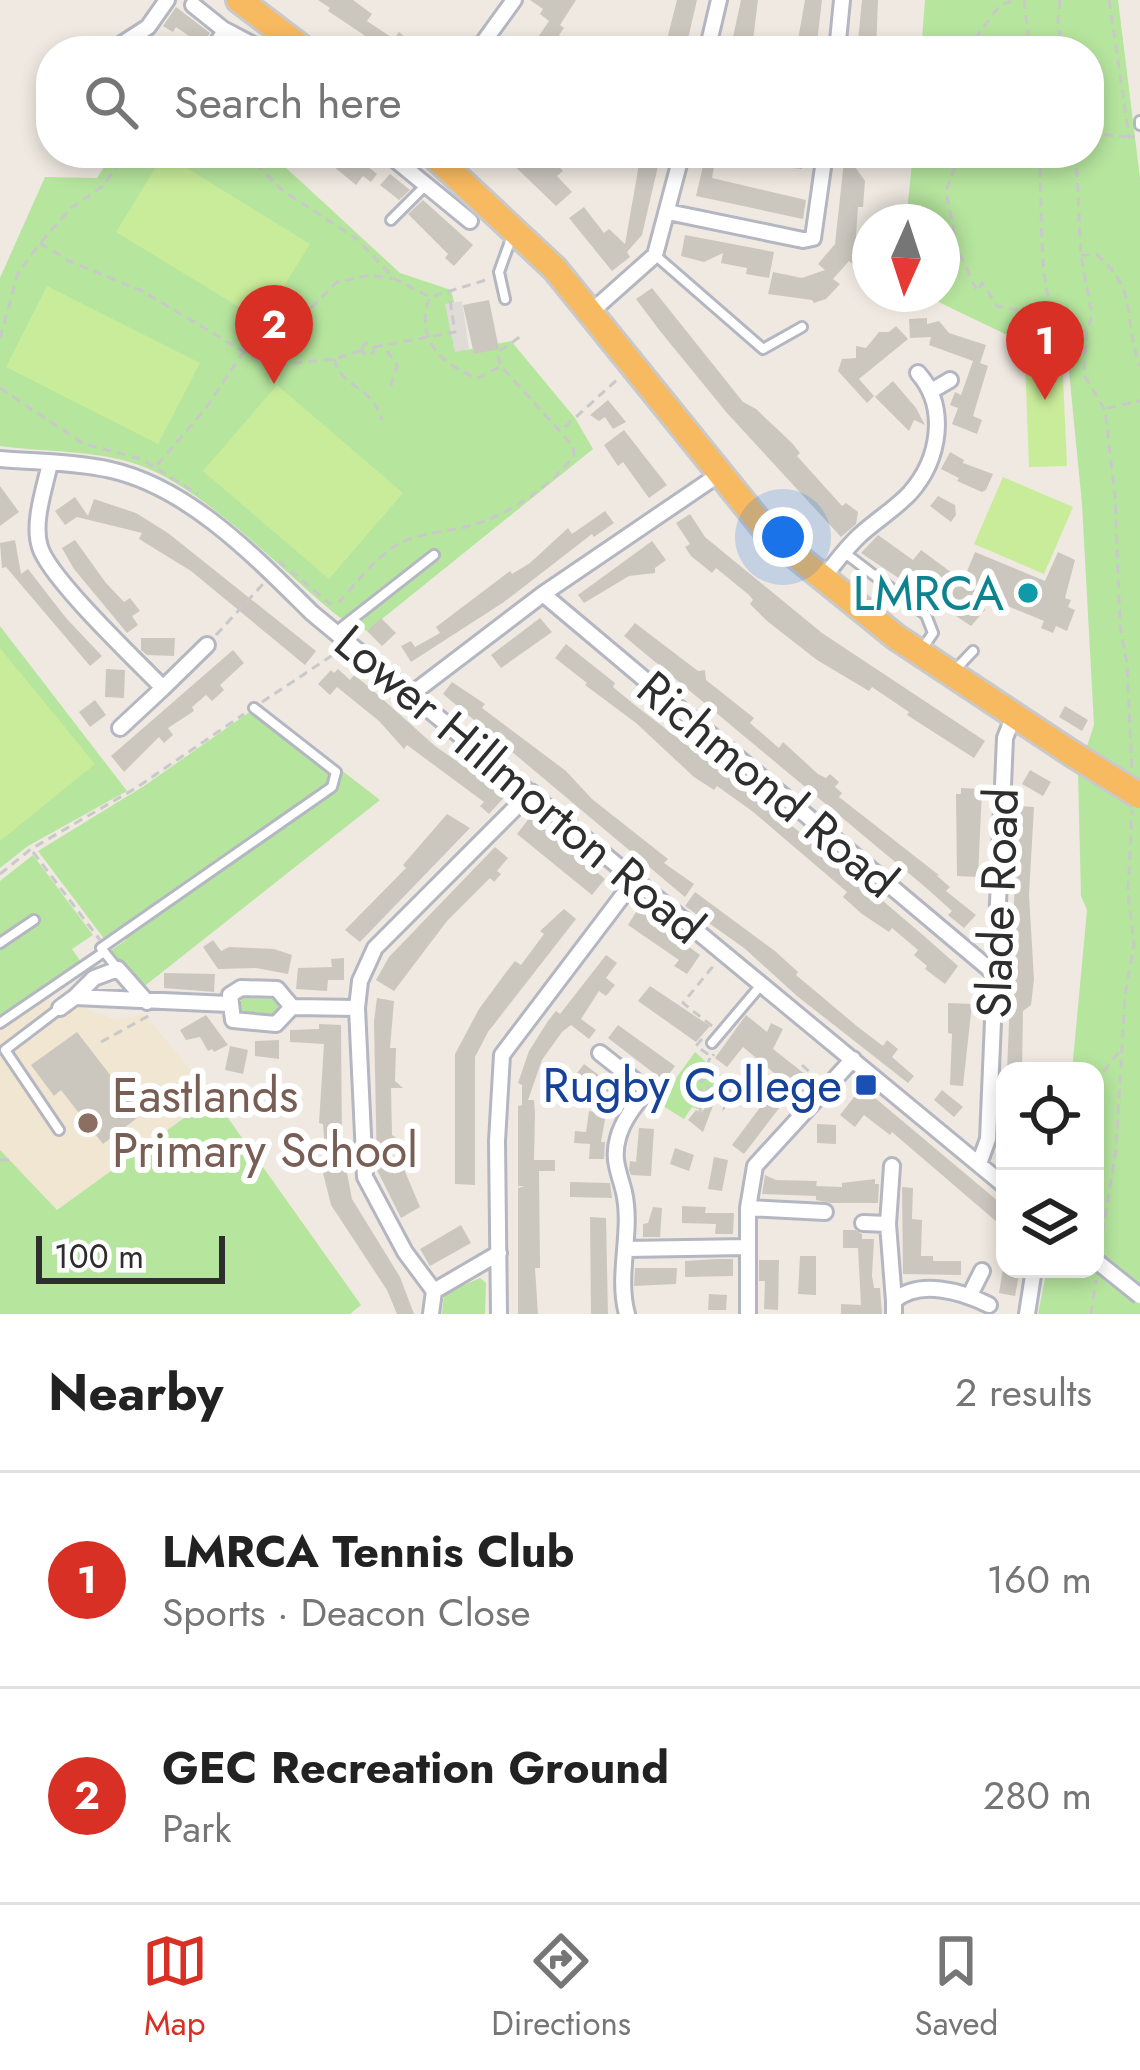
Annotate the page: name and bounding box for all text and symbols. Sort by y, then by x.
search box [36,36,1104,168]
icon: search [78,69,144,135]
text: Search here [174,70,402,135]
north arrow [852,204,960,312]
pin: 2 [235,285,313,384]
pin: 1 [1006,301,1084,400]
your location [753,507,813,567]
place label: LMRCA [853,559,1004,628]
marker: LMRCA [1015,580,1041,606]
street label: Lower Hillmorton Road [320,609,720,960]
street label: Richmond Road [622,655,913,914]
street label: Slade Road [959,787,1036,1019]
place label: Rugby College [542,1051,842,1120]
place label: Eastlands Primary School [112,1061,418,1185]
map controls [996,1062,1104,1278]
button: locate [996,1062,1104,1170]
marker: Rugby College [853,1072,879,1098]
marker: Eastlands Primary School [75,1110,101,1136]
button: layers [996,1170,1104,1278]
scale bar [36,1230,225,1283]
text: 100 m [54,1233,144,1280]
text: Nearby [48,1355,223,1429]
text: 2 results [955,1364,1092,1421]
text: LMRCA Tennis Club [162,1519,574,1584]
text: 1 [77,1551,97,1608]
text: 160 m [986,1551,1092,1608]
text: Sports · Deacon Close [162,1584,531,1641]
text: GEC Recreation Ground [162,1735,669,1800]
text: 2 [74,1767,100,1824]
text: 280 m [983,1767,1092,1824]
text: Park [162,1800,232,1857]
tab: Map [142,1928,208,2047]
tab: Directions [491,1928,631,2047]
tab: Saved [915,1928,998,2047]

